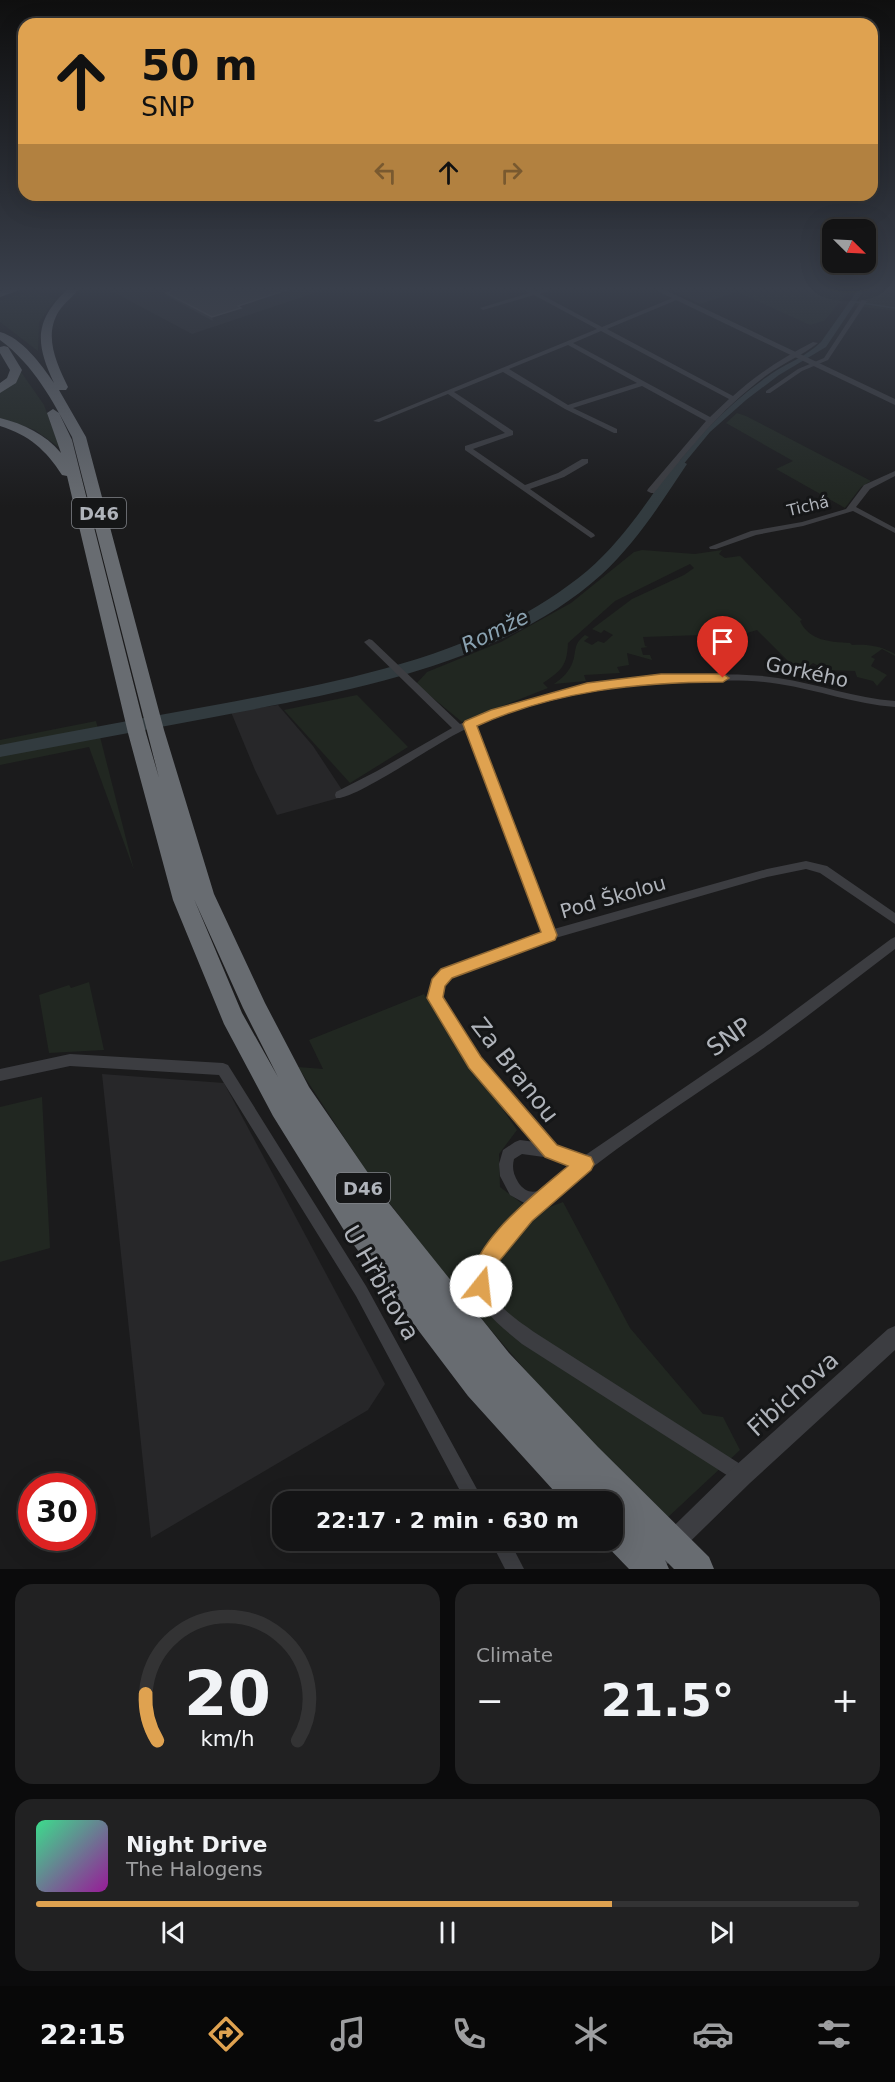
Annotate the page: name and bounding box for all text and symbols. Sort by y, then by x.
text: 50 m [141,41,258,90]
icon: ahead [42,42,120,120]
text: SNP [141,91,195,122]
icon: left [369,156,402,189]
icon: ahead [432,156,465,189]
icon: right [495,156,528,189]
north arrow [822,219,876,273]
map controls [822,219,876,273]
street label: Tichá [784,492,831,520]
road number: D46 [72,498,126,528]
water label: Romže [457,604,533,658]
pin [697,616,748,678]
icon: arrive [706,625,739,658]
street label: Gorkého [763,652,851,692]
street label: Pod Školou [557,870,669,924]
street label: Za Branou [466,1012,564,1128]
street label: SNP [701,1012,757,1062]
road number: D46 [336,1173,390,1203]
street label: U Hřbitova [337,1221,425,1345]
position arrow [449,1254,513,1318]
street label: Fibichova [742,1346,844,1442]
speed limit sign: 30 [18,1473,96,1551]
text: 22:17 · 2 min · 630 m [316,1508,579,1533]
text: Climate [476,1643,553,1667]
text: 20 [184,1657,271,1730]
text: 21.5° [601,1674,734,1727]
text: − [476,1681,504,1720]
text: + [831,1681,859,1720]
text: km/h [200,1726,255,1751]
text: Night Drive [126,1832,267,1857]
text: The Halogens [126,1857,263,1881]
icon: previous [157,1916,190,1949]
icon: pause [431,1916,464,1949]
icon: next [705,1916,738,1949]
icon: directions [205,2013,247,2055]
icon: music [327,2013,369,2055]
icon: phone [448,2013,490,2055]
icon: climate [570,2013,612,2055]
icon: car [692,2013,734,2055]
icon: filters [813,2013,855,2055]
text: 22:15 [40,2019,126,2050]

